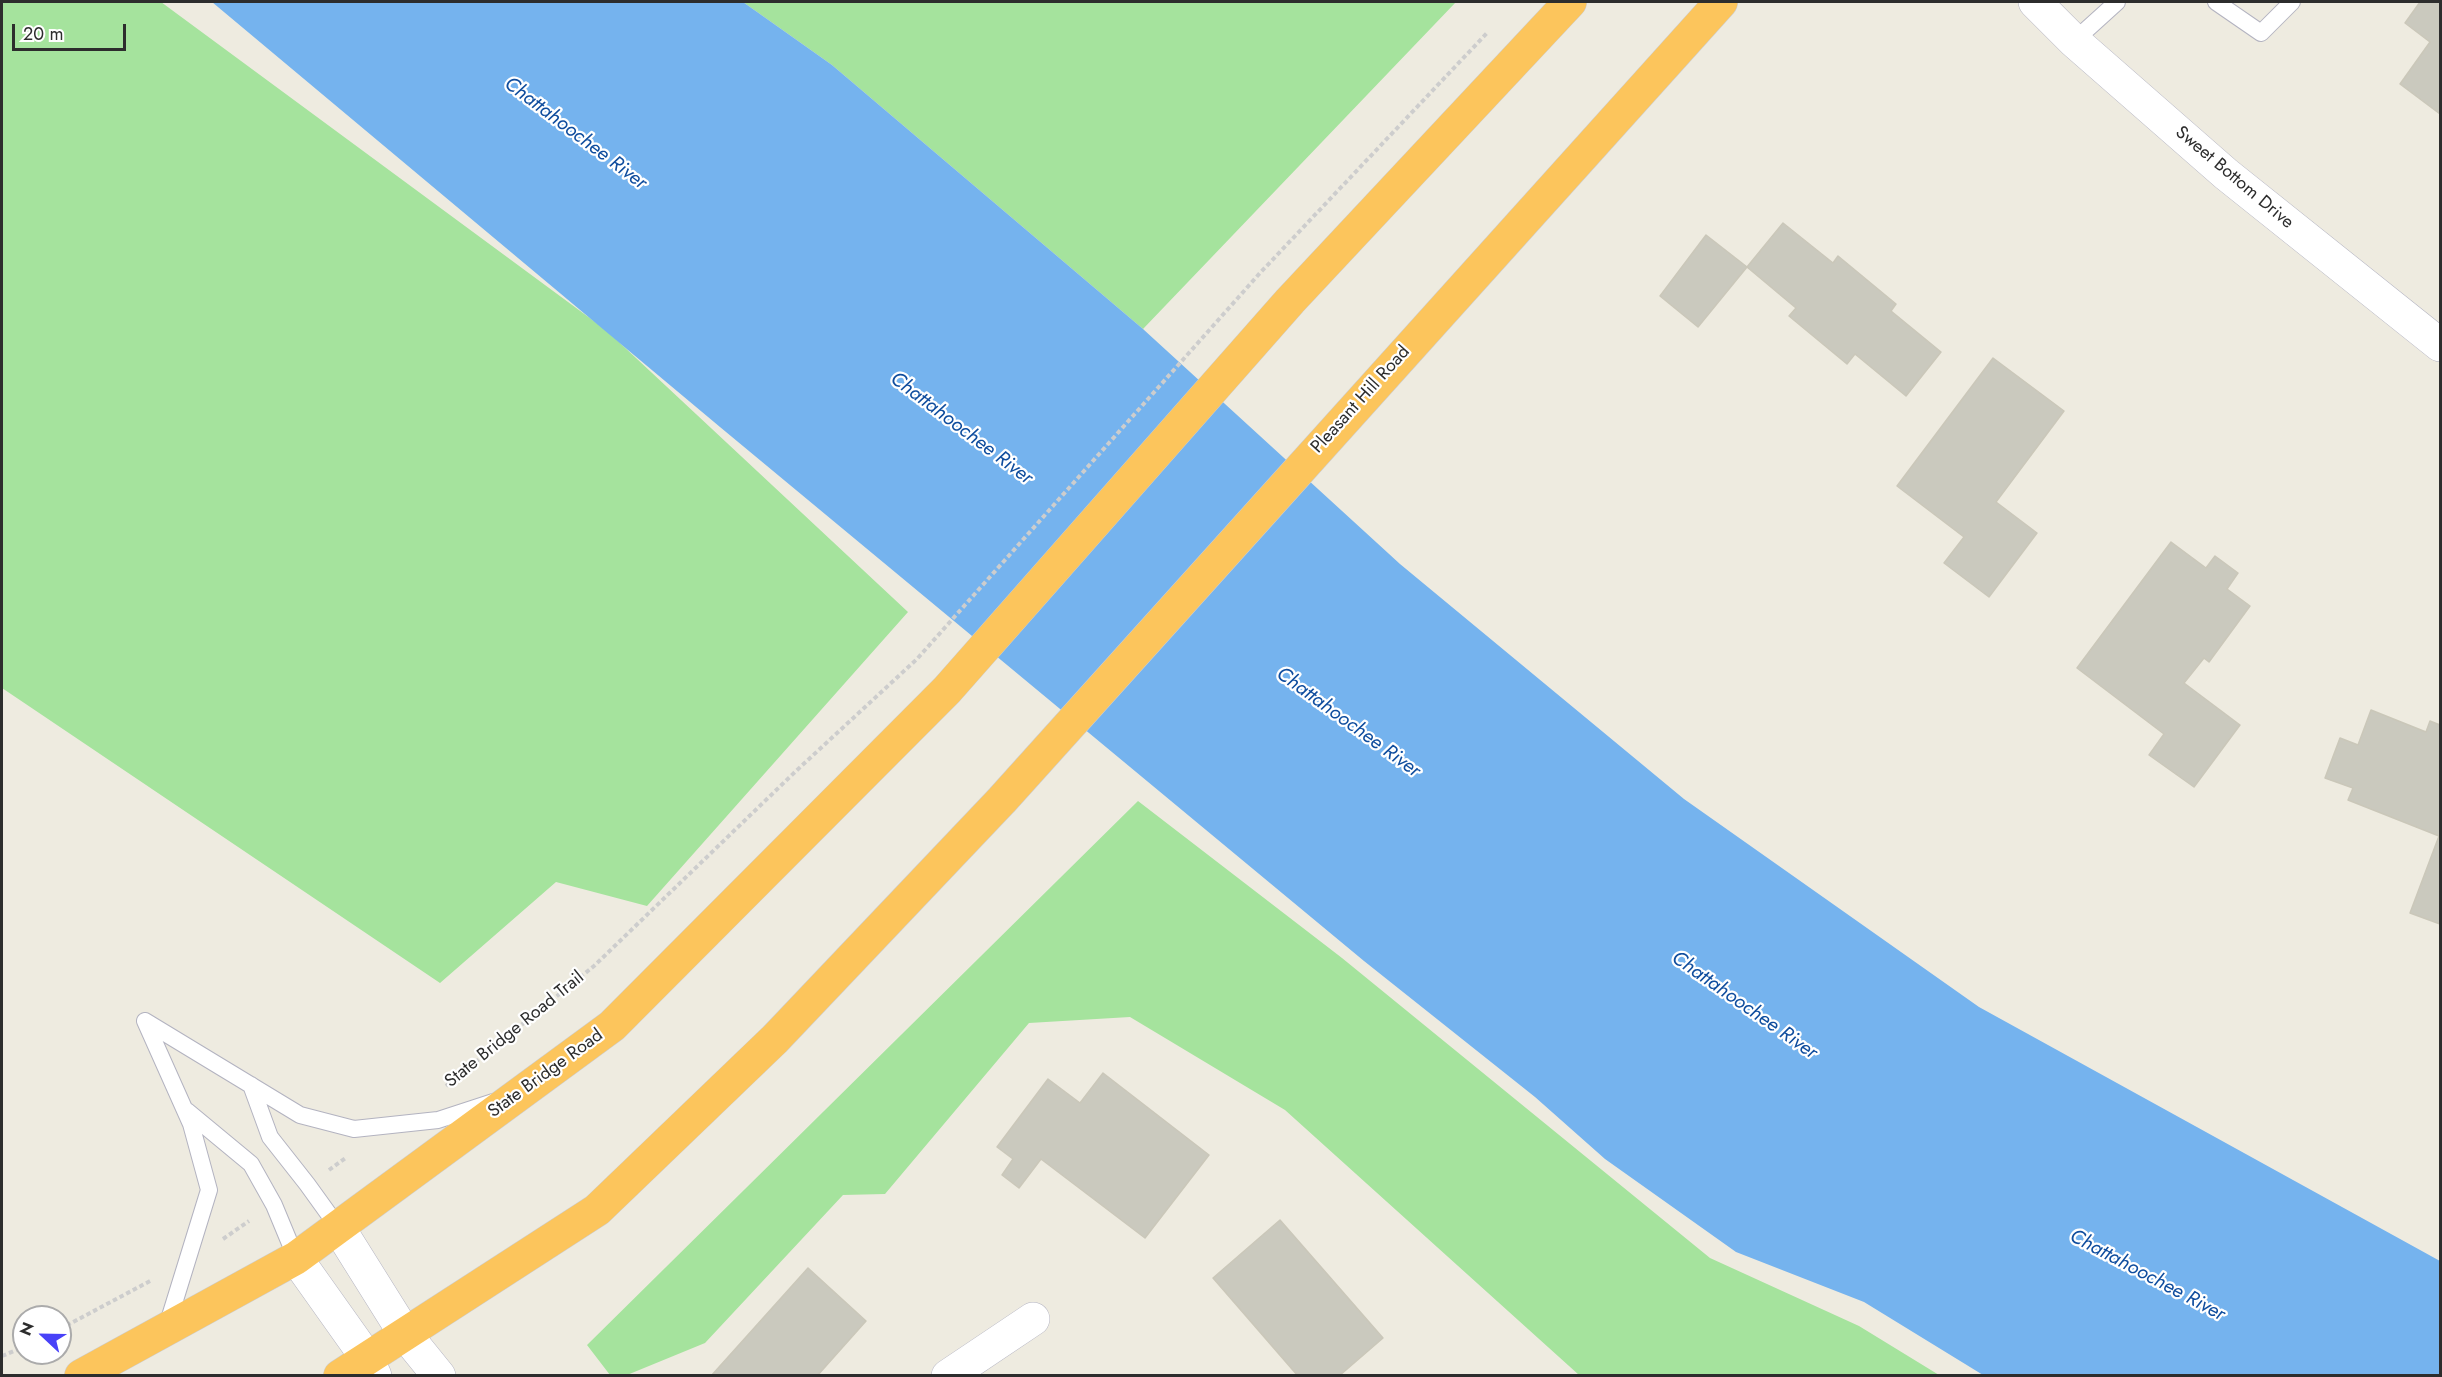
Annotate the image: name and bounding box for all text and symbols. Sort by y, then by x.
scale bar [15,12,129,50]
text: 20 m [23,21,63,47]
water label: Chattahoochee River [499,72,651,196]
street label: Sweet Bottom Drive [2170,122,2298,234]
street label: Pleasant Hill Road [1307,342,1415,458]
water label: Chattahoochee River [885,367,1037,491]
water label: Chattahoochee River [1271,663,1425,783]
water label: Chattahoochee River [1666,947,1822,1065]
street label: State Bridge Road Trail [441,967,589,1093]
street label: State Bridge Road [484,1025,608,1123]
water label: Chattahoochee River [2065,1225,2229,1327]
north arrow [12,1305,72,1365]
text: N [14,1319,40,1339]

